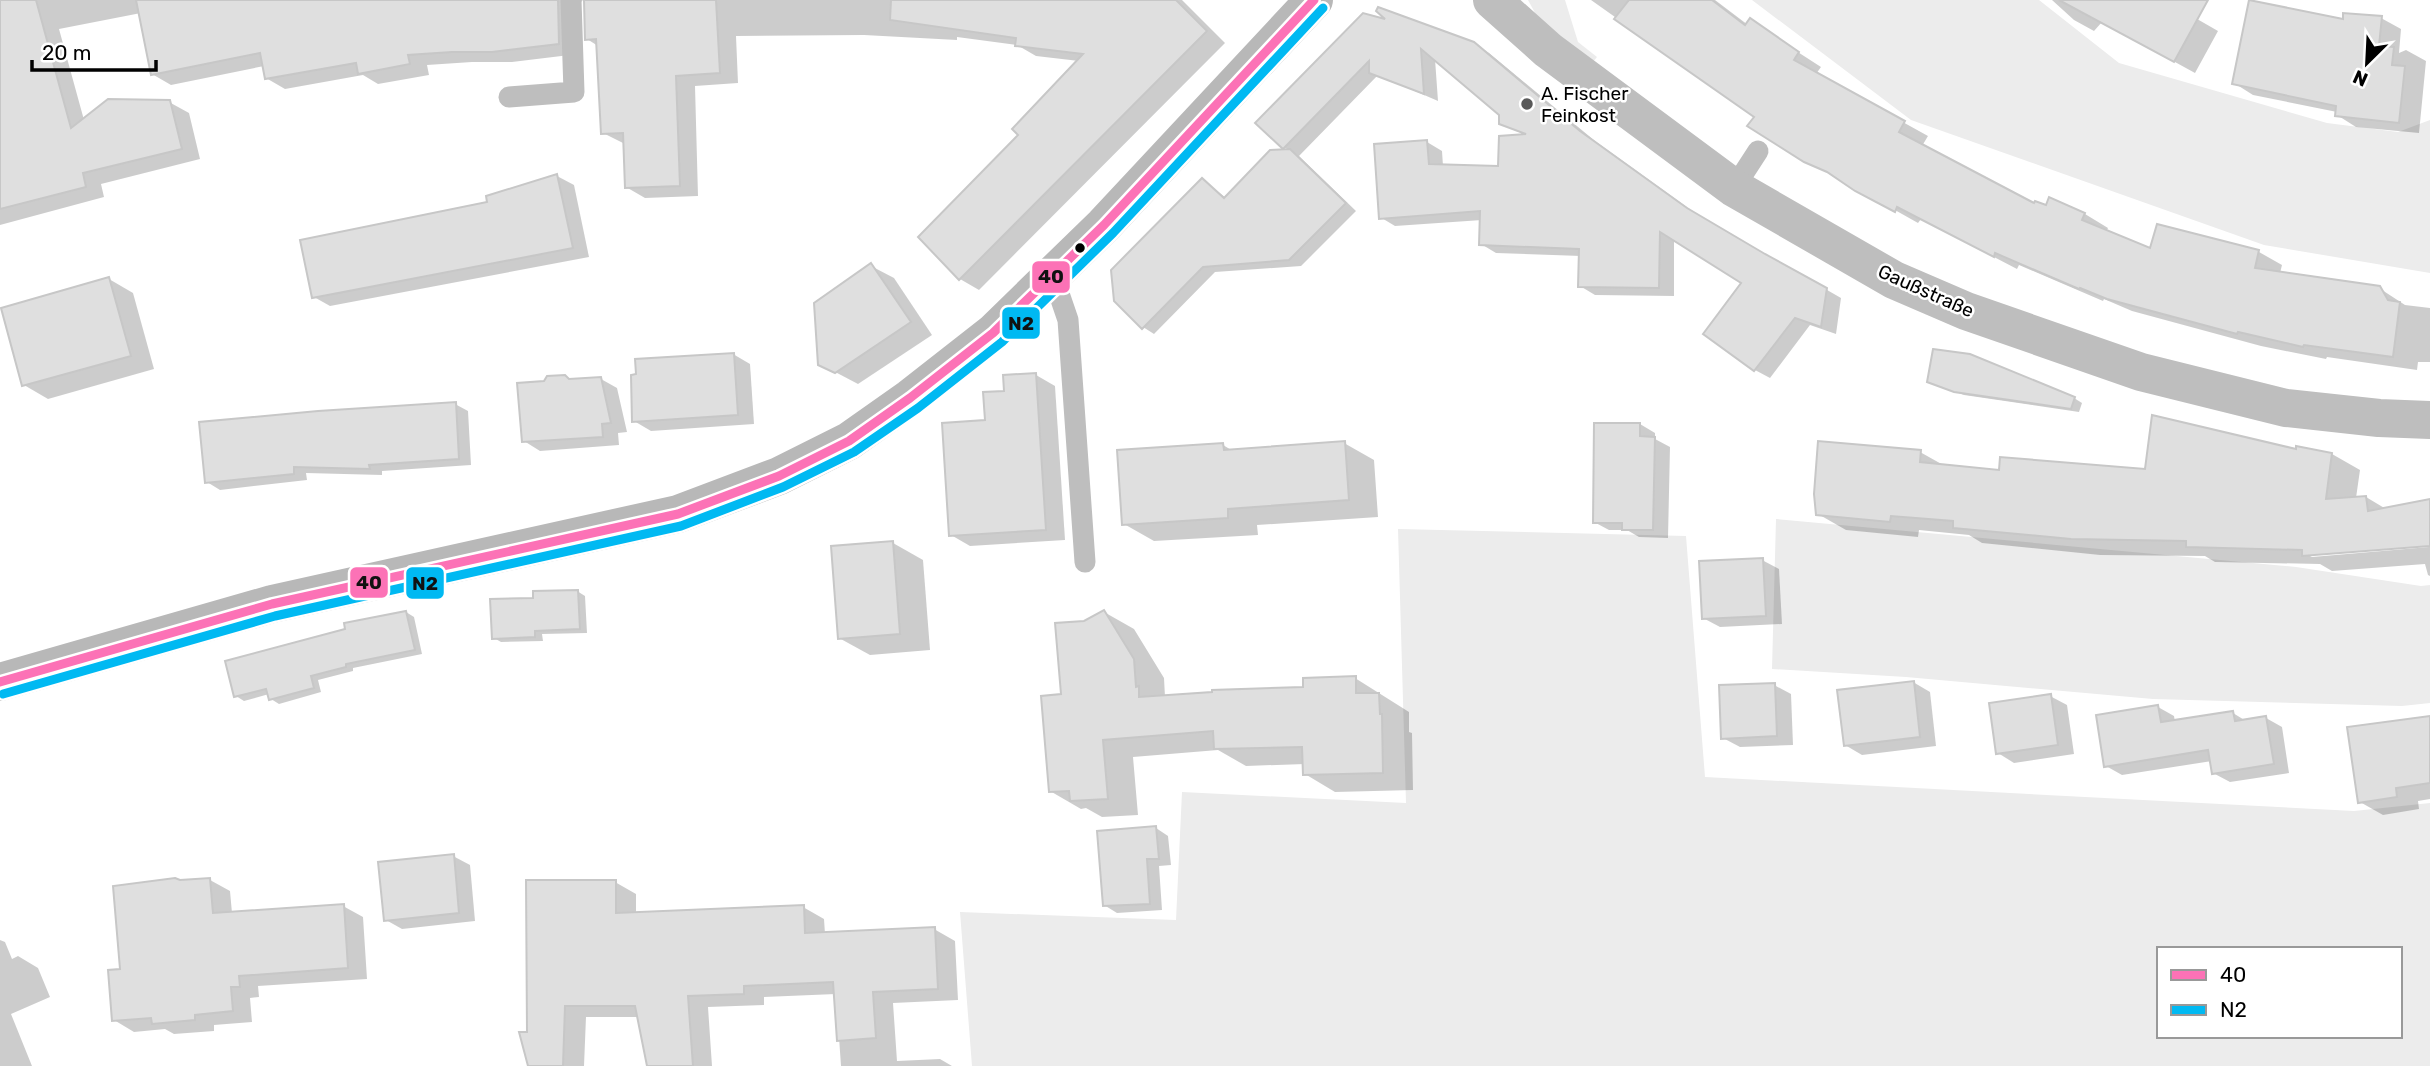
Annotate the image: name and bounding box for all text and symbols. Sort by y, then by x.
scale bar [32,28,156,72]
north arrow [2332,28,2402,98]
text: 20 m [42,40,91,65]
text: N [2349,65,2371,91]
place label: A. Fischer Feinkost [1541,82,1629,127]
marker: A. Fischer Feinkost [1519,96,1535,112]
unlabelled marker [1073,241,1087,255]
line badge: 40 [1031,260,1071,294]
street label: Gaußstraße [1874,260,1978,322]
text: 40 [1038,265,1064,288]
line badge: N2 [1001,306,1041,340]
text: N2 [1008,312,1034,335]
line badge: 40 [349,566,389,599]
line badge: N2 [405,566,445,600]
text: 40 [356,571,382,594]
text: N2 [412,572,438,595]
legend [2157,947,2402,1038]
text: 40 [2220,962,2246,987]
text: N2 [2220,997,2247,1022]

